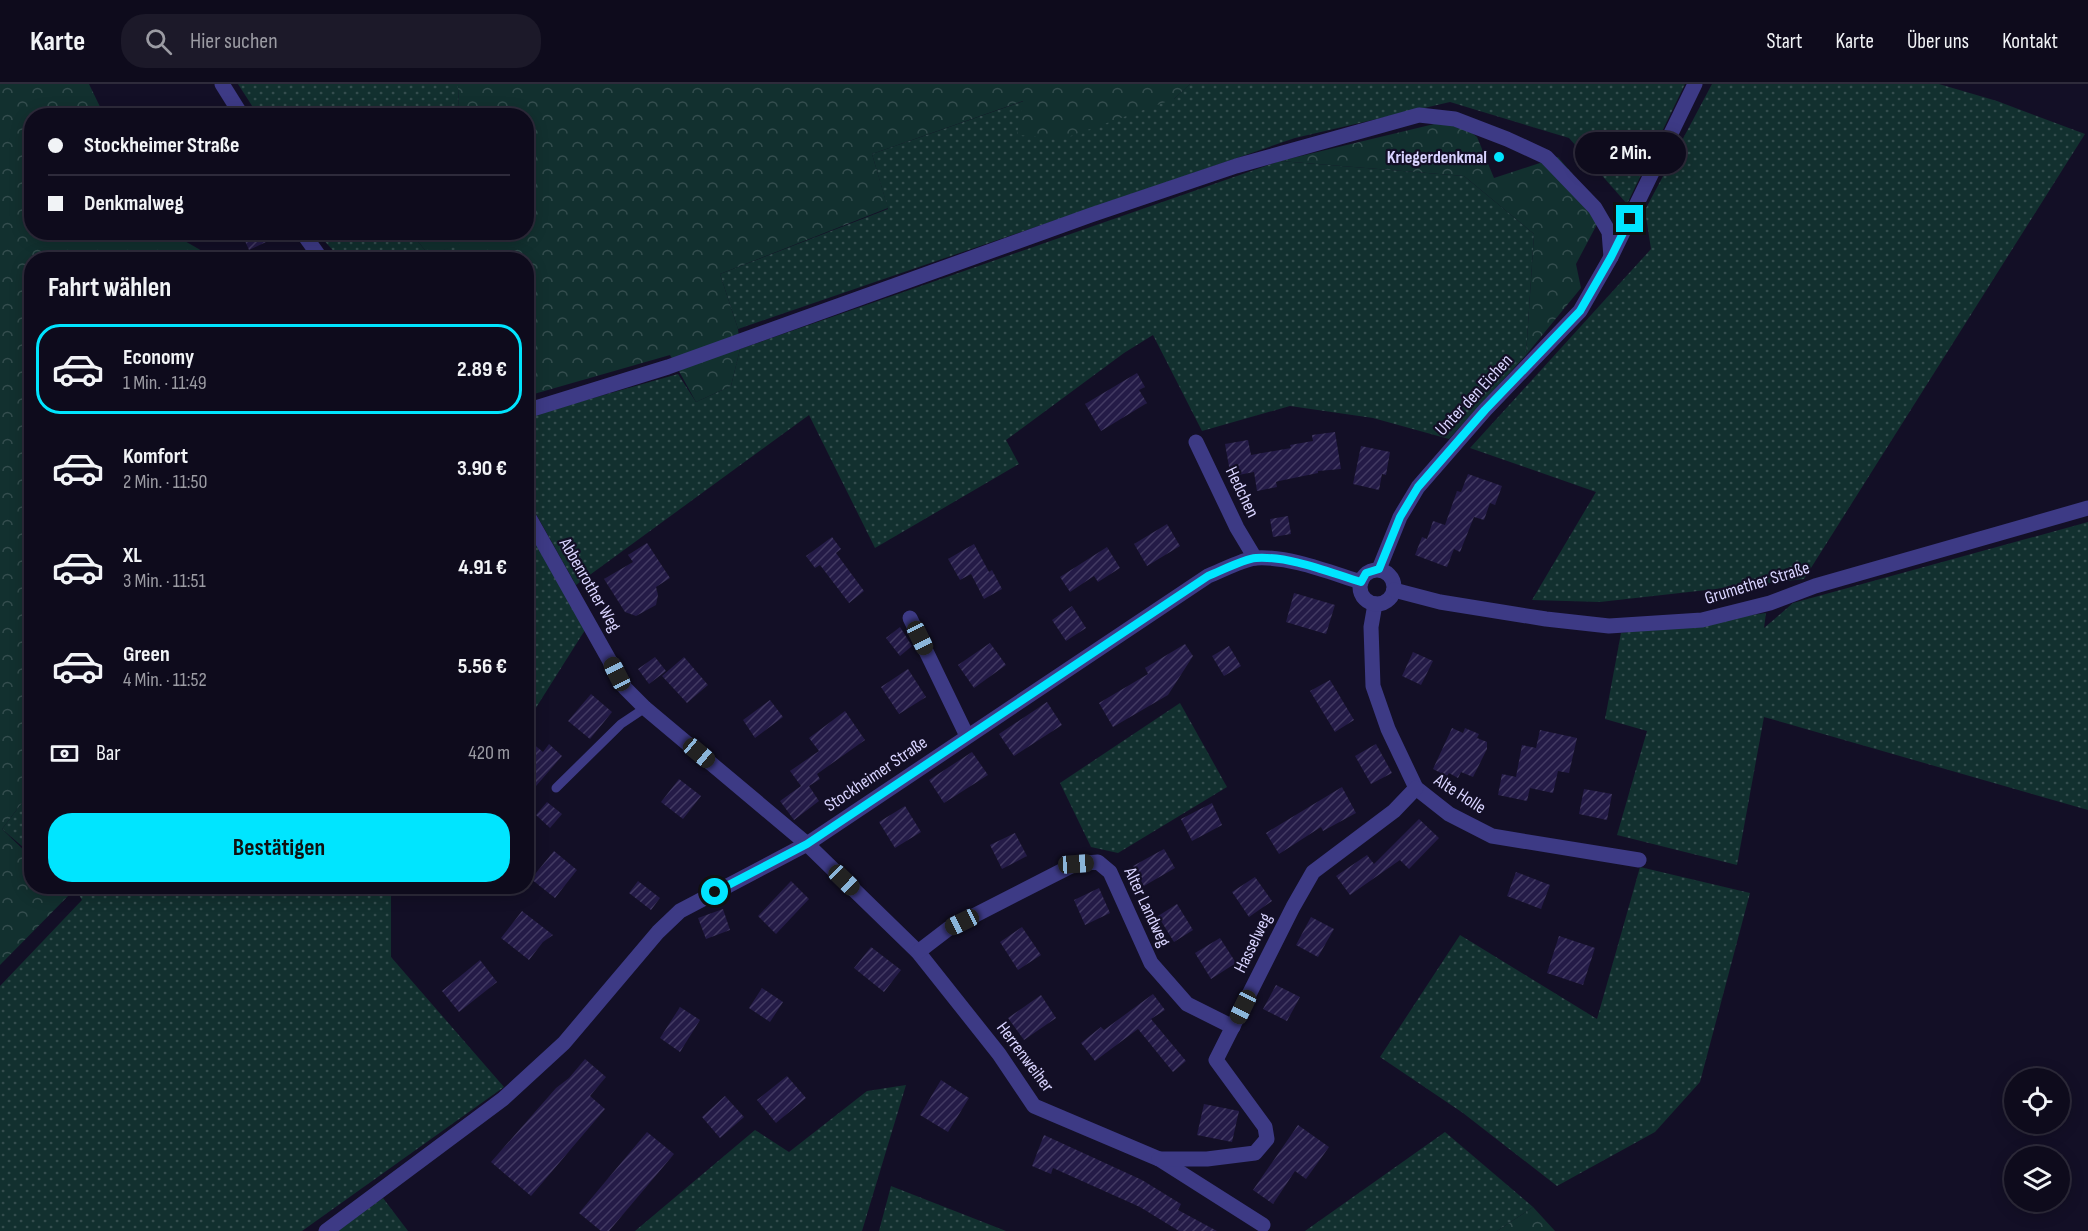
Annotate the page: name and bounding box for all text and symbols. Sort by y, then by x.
search box [121,14,541,68]
text: Karte [30,25,85,58]
icon: search [142,25,175,58]
text: Hier suchen [190,28,278,55]
text: Start [1766,29,1803,54]
text: Karte [1836,29,1874,54]
text: Über uns [1907,29,1969,54]
text: Kontakt [2002,29,2058,54]
text: Stockheimer Straße [84,132,239,159]
callout: 2 Min. [1574,132,1686,174]
text: 2 Min. [1609,141,1652,165]
place label: Kriegerdenkmal [1387,147,1487,168]
marker: Kriegerdenkmal [1492,150,1506,164]
text: Denkmalweg [84,190,184,217]
route end [1616,205,1643,232]
text: Fahrt wählen [48,272,171,304]
icon: car [51,342,105,396]
text: Economy [123,344,194,371]
street label: Unter den Eichen [1431,350,1517,440]
text: 2.89 € [457,356,507,383]
text: 1 Min. · 11:49 [123,371,207,395]
icon: car [51,441,105,495]
text: Komfort [123,443,188,470]
text: 3.90 € [457,455,507,482]
street label: Hedchen [1221,463,1263,521]
text: 2 Min. · 11:50 [123,470,207,494]
street label: Abbenrother Weg [554,534,625,635]
icon: car [51,540,105,594]
text: XL [123,542,142,569]
text: 4.91 € [458,554,507,581]
street label: Grumether Straße [1702,557,1812,609]
text: 3 Min. · 11:51 [123,569,206,593]
car [904,618,936,658]
icon: car [51,639,105,693]
text: Green [123,641,170,668]
text: 5.56 € [458,653,507,680]
car [601,654,633,694]
text: 4 Min. · 11:52 [123,668,207,692]
street label: Stockheimer Straße [821,732,931,816]
car [679,735,719,771]
icon: cash [48,737,81,770]
text: Bar [96,740,121,767]
text: 420 m [468,741,510,765]
street label: Alte Holle [1429,769,1490,818]
button: Bestätigen [48,813,510,882]
car [1057,854,1095,874]
car [825,861,863,899]
street label: Alter Landweg [1119,863,1175,950]
route start [701,878,728,905]
car [942,906,982,938]
street label: Hasselweg [1230,910,1276,976]
car [1227,987,1259,1027]
street label: Herrenweiher [992,1018,1058,1096]
map controls [2004,1068,2070,1212]
button: locate [2004,1068,2070,1134]
button: layers [2004,1146,2070,1212]

